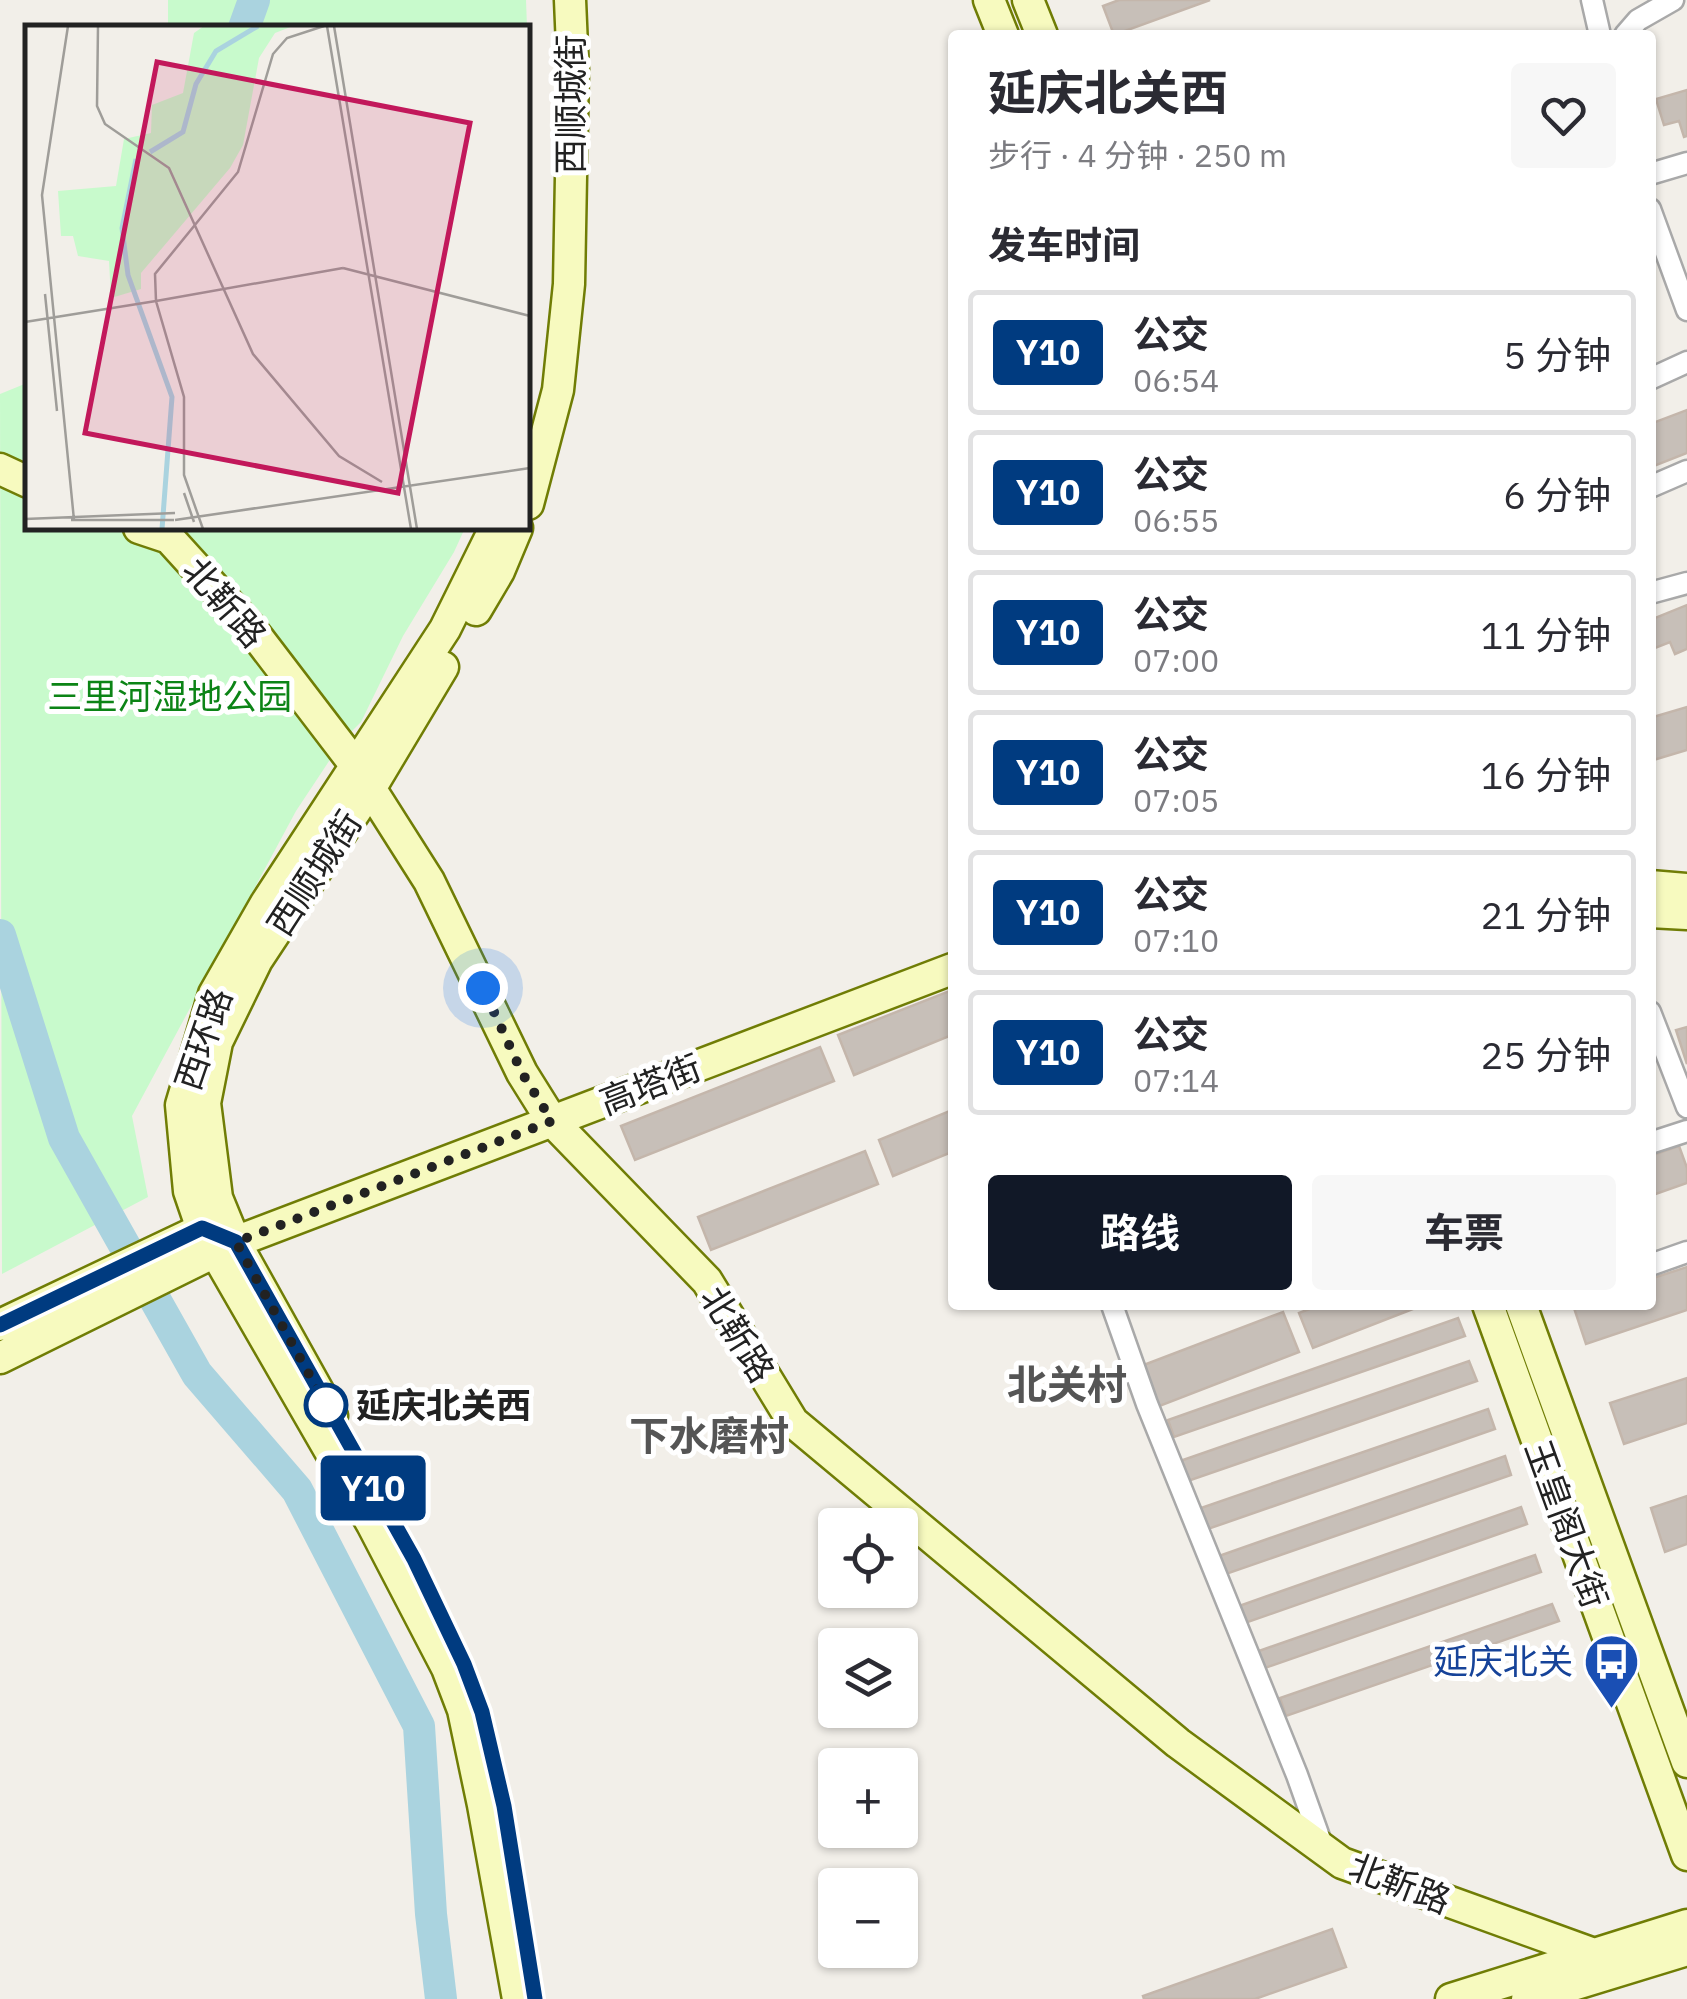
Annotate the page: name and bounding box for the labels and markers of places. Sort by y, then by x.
place label: 延庆北关西 [356,1382,531,1428]
marker: 延庆北关西 [305,1384,347,1426]
bus stop icon: 延庆北关 [1582,1631,1642,1710]
place label: 延庆北关 [1433,1638,1573,1684]

